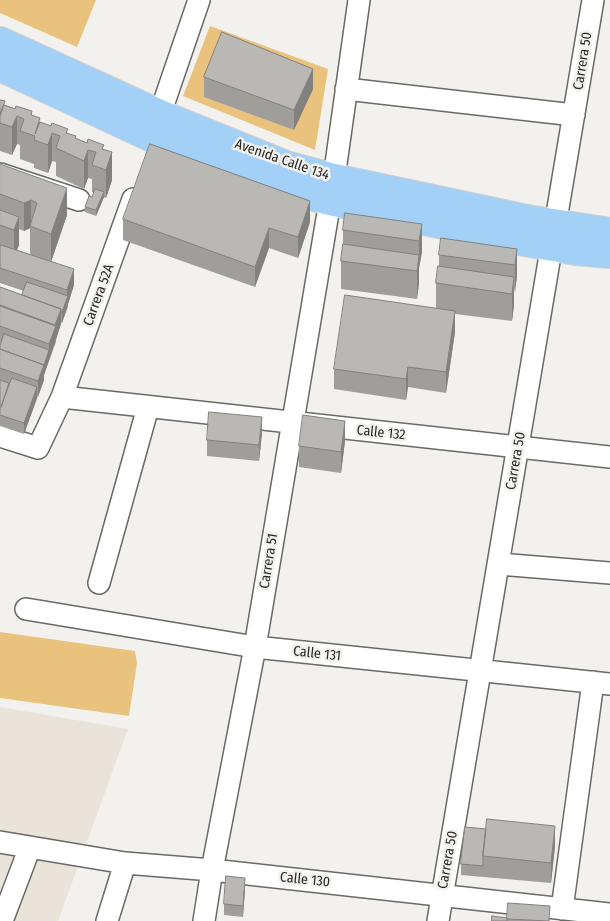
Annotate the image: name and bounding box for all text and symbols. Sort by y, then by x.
street label: Carrera 50 [570,31,596,91]
street label: Avenida Calle 134 [233,136,331,184]
street label: Carrera 52A [80,262,118,328]
street label: Calle 132 [356,422,406,444]
street label: Carrera 50 [503,431,529,491]
street label: Carrera 51 [256,532,282,590]
street label: Calle 131 [292,643,342,665]
street label: Carrera 50 [435,830,461,890]
street label: Calle 130 [279,869,331,891]

